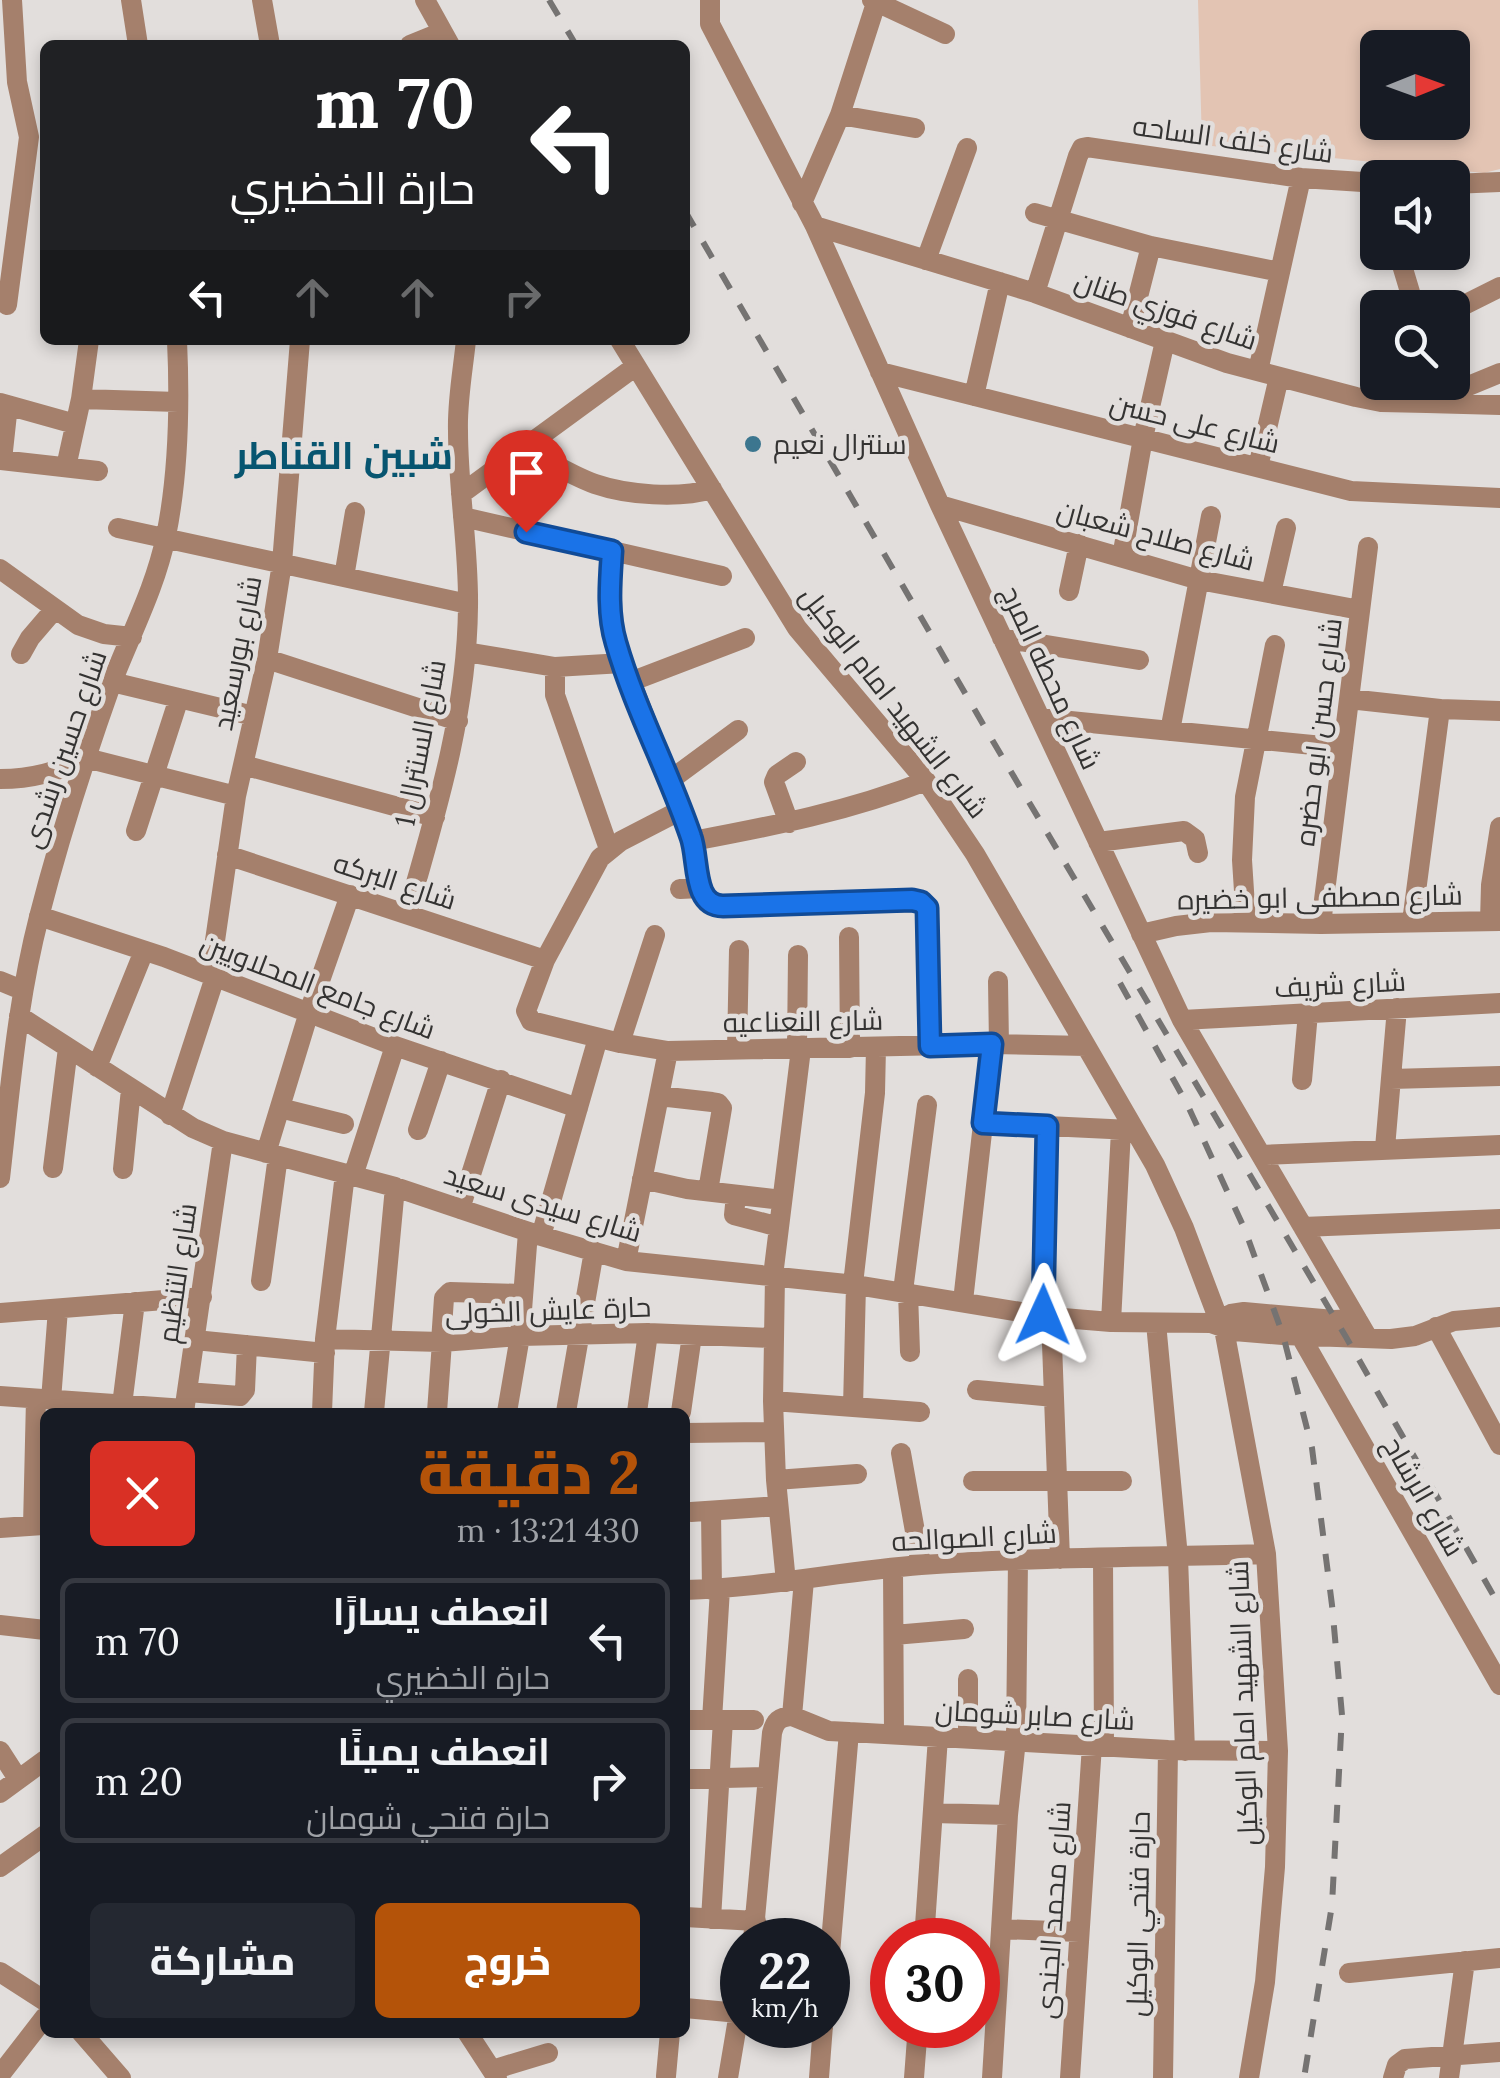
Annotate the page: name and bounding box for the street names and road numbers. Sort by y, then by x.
street label: شارع خلف الساحه [1130,107,1335,172]
street label: شارع فوزي طنان [1069,262,1262,362]
street label: شارع على حسن [1106,385,1284,462]
street label: شارع صلاح شعبان [1053,491,1259,580]
street label: شارع بورسعيد [204,573,271,734]
street label: شارع الشهيد امام الوكيل [790,578,996,827]
street label: شارع محطه المرج [992,579,1110,776]
street label: شارع حسن ابو حضره [1286,616,1351,848]
street label: شارع حسين رشدى [13,645,116,853]
street label: شارع السنترال 1 [386,656,455,830]
street label: شارع البركه [329,844,461,919]
street label: شارع مصطفى ابو خضيره [1177,877,1463,918]
street label: شارع جامع المحلاويين [195,925,441,1048]
street label: شارع شريف [1273,963,1407,1006]
street label: شارع النعناعيه [723,1002,883,1041]
street label: شارع سيدى سعيد [440,1156,646,1251]
street label: شارع التنظيم [149,1201,207,1346]
street label: حارة عايش الخولى [444,1288,652,1332]
street label: شارع الرشاح [1374,1429,1473,1563]
street label: شارع الصوالحه [891,1515,1057,1560]
street label: شارع الشهيد امام الوكيل [1220,1560,1268,1846]
street label: شارع صابر شومان [934,1692,1136,1739]
street label: شارع محمد الجندى [1027,1800,1080,2020]
street label: حارة فتحي الوكيل [1118,1811,1162,2017]

